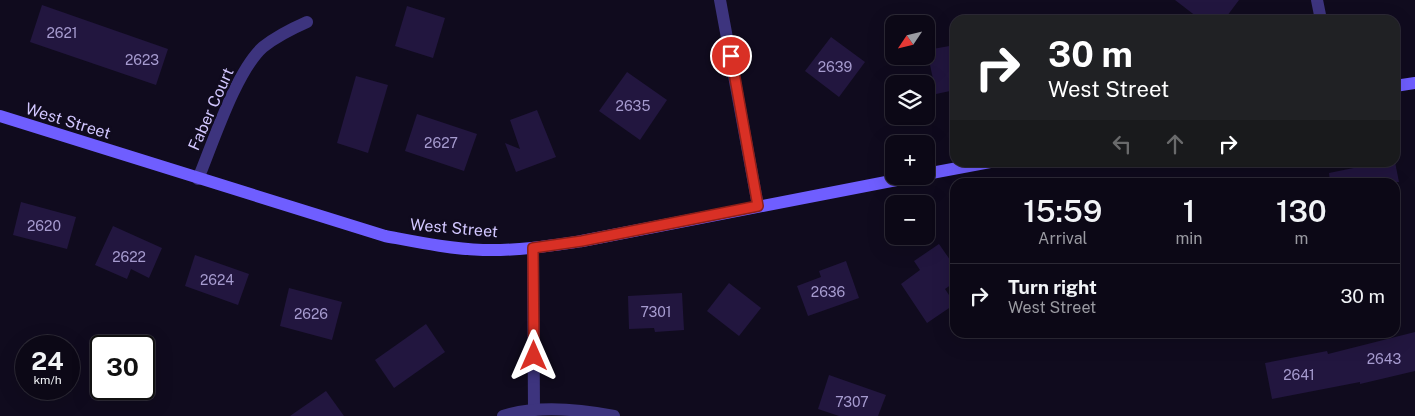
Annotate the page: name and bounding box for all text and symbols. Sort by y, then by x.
north arrow [885,15,935,65]
map controls [885,15,935,245]
house number: 2621 [46,25,78,41]
text: 30 m [1048,34,1133,75]
pin [710,35,752,77]
icon: right [965,35,1030,100]
icon: arrive [717,42,745,70]
house number: 2623 [125,52,159,68]
house number: 2639 [818,59,852,75]
street label: Faber Court [184,65,238,153]
button: layers [885,75,935,125]
text: West Street [1048,76,1169,102]
house number: 2635 [616,98,650,114]
street label: West Street [23,99,113,143]
icon: left [1108,130,1136,158]
icon: ahead [1161,130,1189,158]
icon: right [1214,130,1242,158]
house number: 2627 [424,135,458,151]
button: + [885,135,935,185]
text: 15:59 [1023,193,1102,229]
text: 1 [1183,193,1195,229]
text: 130 [1276,193,1327,229]
button: − [885,195,935,245]
street label: West Street [409,215,499,241]
house number: 2620 [27,218,61,234]
text: Arrival [1038,229,1087,248]
text: min [1175,229,1203,248]
text: m [1294,229,1308,248]
house number: 2622 [112,249,146,265]
house number: 2624 [200,272,234,288]
text: Turn right [1008,276,1097,298]
icon: right [965,282,993,310]
house number: 2636 [811,284,845,300]
text: 30 m [1340,285,1385,307]
text: West Street [1008,298,1096,317]
house number: 7301 [640,304,672,320]
house number: 2626 [294,306,328,322]
position arrow [507,329,559,381]
speed limit sign: 30 [90,335,155,400]
text: 24 [31,346,64,376]
house number: 2643 [1367,351,1402,367]
house number: 2641 [1283,367,1315,383]
text: km/h [33,373,62,387]
house number: 7307 [835,394,869,410]

